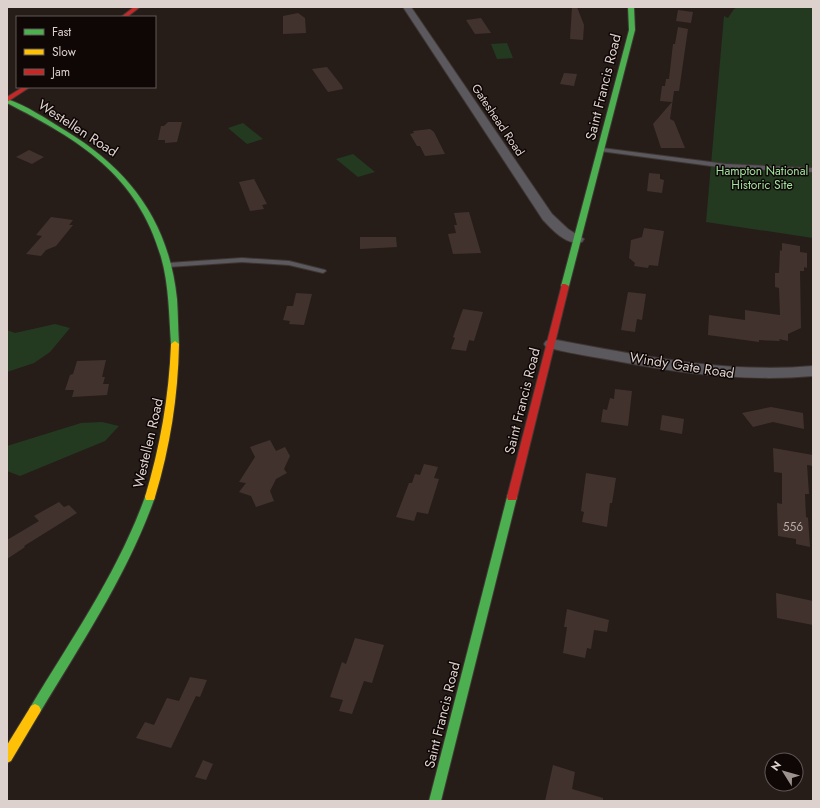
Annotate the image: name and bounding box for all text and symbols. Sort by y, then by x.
legend [16,16,156,88]
text: Fast [52,23,71,41]
street label: Saint Francis Road [580,32,626,142]
text: Slow [52,43,77,61]
text: Jam [50,63,70,81]
street label: Gateshead Road [467,80,529,160]
street label: Westellen Road [34,95,122,161]
park label: Hampton National Historic Site [716,162,808,194]
street label: Saint Francis Road [499,346,545,456]
street label: Windy Gate Road [628,347,736,383]
street label: Westellen Road [128,396,168,490]
house number: 556 [783,518,803,536]
street label: Saint Francis Road [419,660,465,770]
north arrow [764,752,804,792]
text: N [767,758,785,774]

